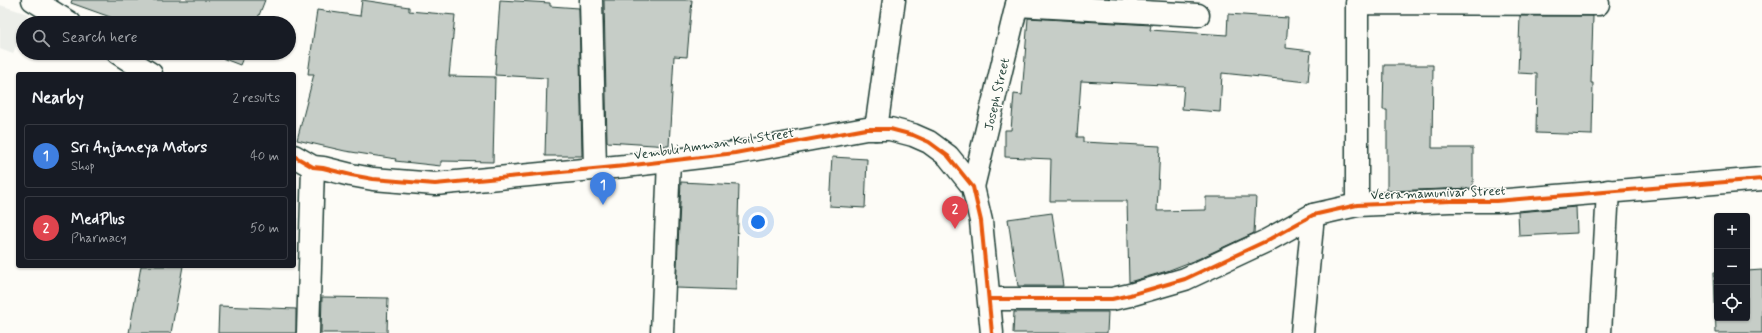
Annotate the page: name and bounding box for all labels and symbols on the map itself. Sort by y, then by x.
street label: Joseph Street [981,56,1014,132]
street label: Vembuli Amman Koil Street [633,125,795,164]
pin: 1 [590,172,616,205]
street label: Veeramamunivar Street [1370,183,1506,204]
pin: 2 [942,196,968,229]
your location [748,212,768,232]

